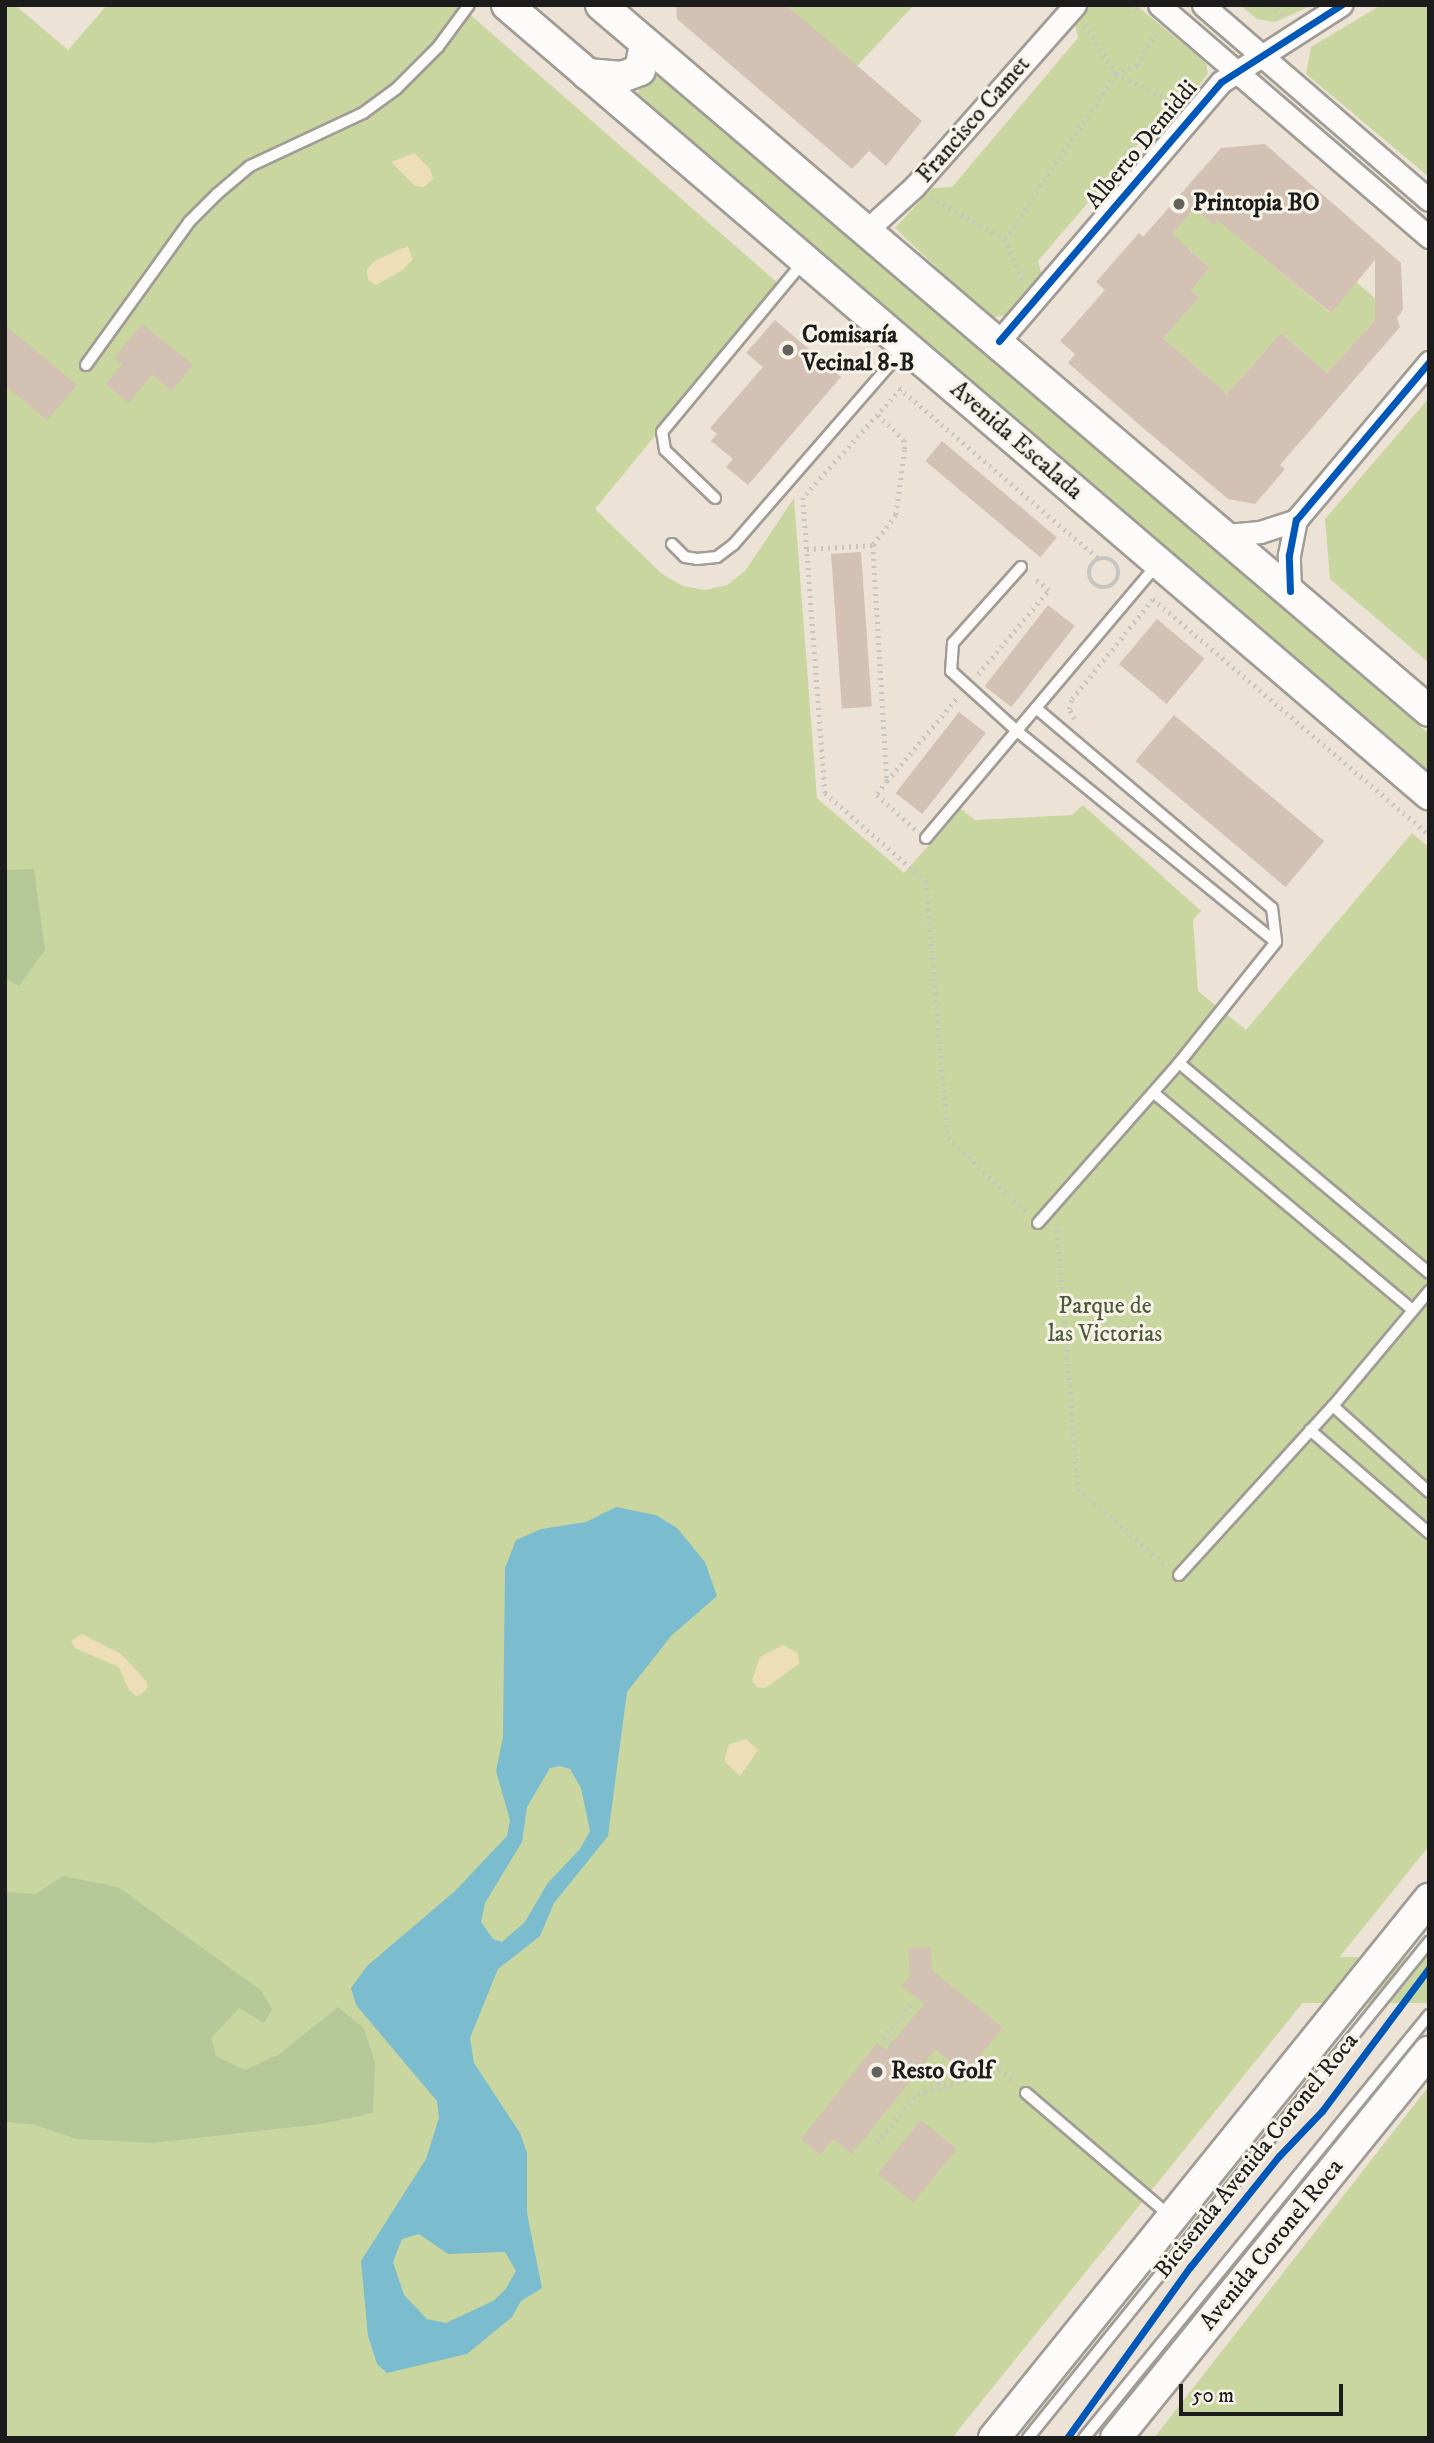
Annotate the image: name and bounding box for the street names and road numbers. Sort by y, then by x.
street label: Francisco Camet [911,51,1037,189]
street label: Alberto Demiddi [1080,75,1204,215]
street label: Avenida Escalada [944,376,1088,506]
street label: Bicisenda Avenida Coronel Roca [1149,2027,1365,2285]
street label: Avenida Coronel Roca [1194,2153,1350,2337]

